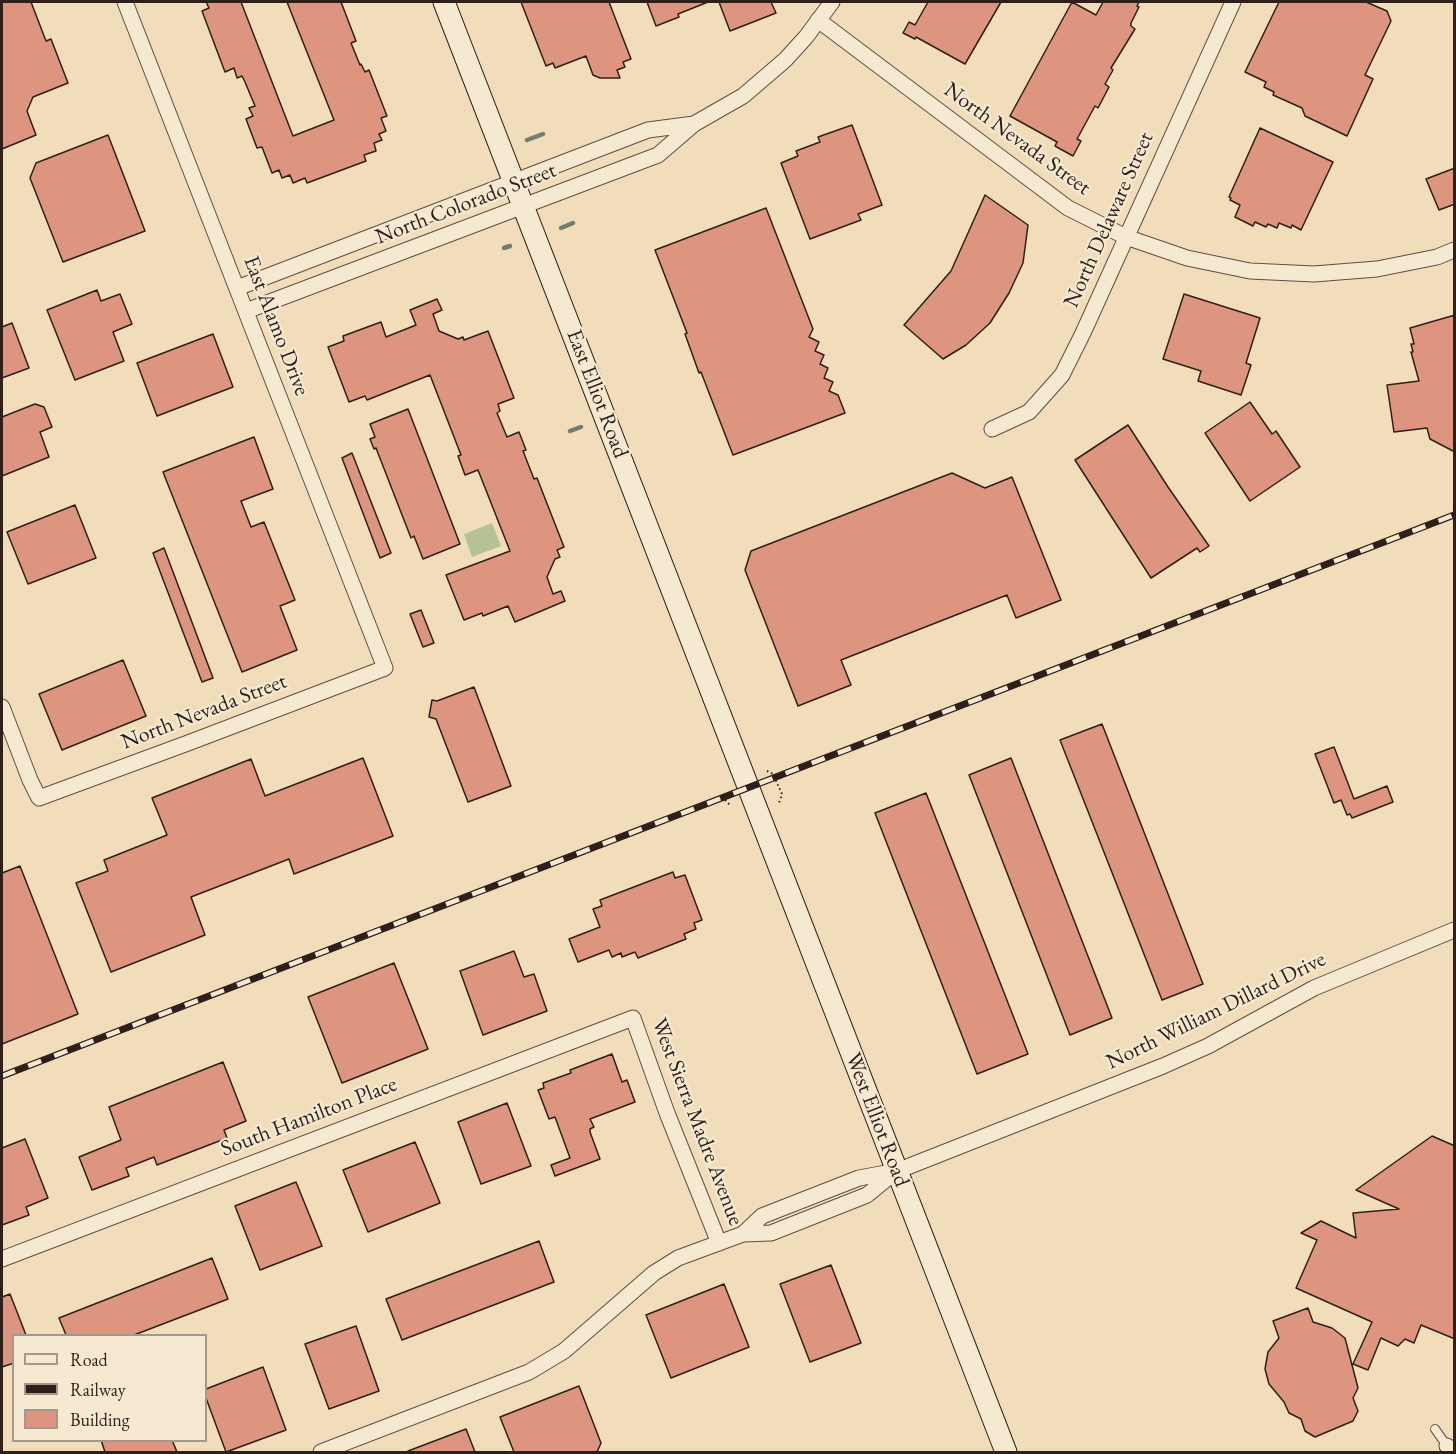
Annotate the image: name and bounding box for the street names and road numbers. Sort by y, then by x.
street label: North Nevada Street [938,77,1096,201]
street label: North Delaware Street [1058,128,1160,312]
street label: North Colorado Street [372,157,560,251]
street label: East Alamo Drive [237,252,315,400]
street label: East Elliot Road [560,326,634,462]
street label: North Nevada Street [118,668,290,756]
street label: North William Dillard Drive [1102,946,1330,1076]
street label: West Sierra Madre Avenue [645,1015,749,1229]
street label: West Elliot Road [839,1049,915,1191]
street label: South Hamilton Place [217,1071,401,1163]

